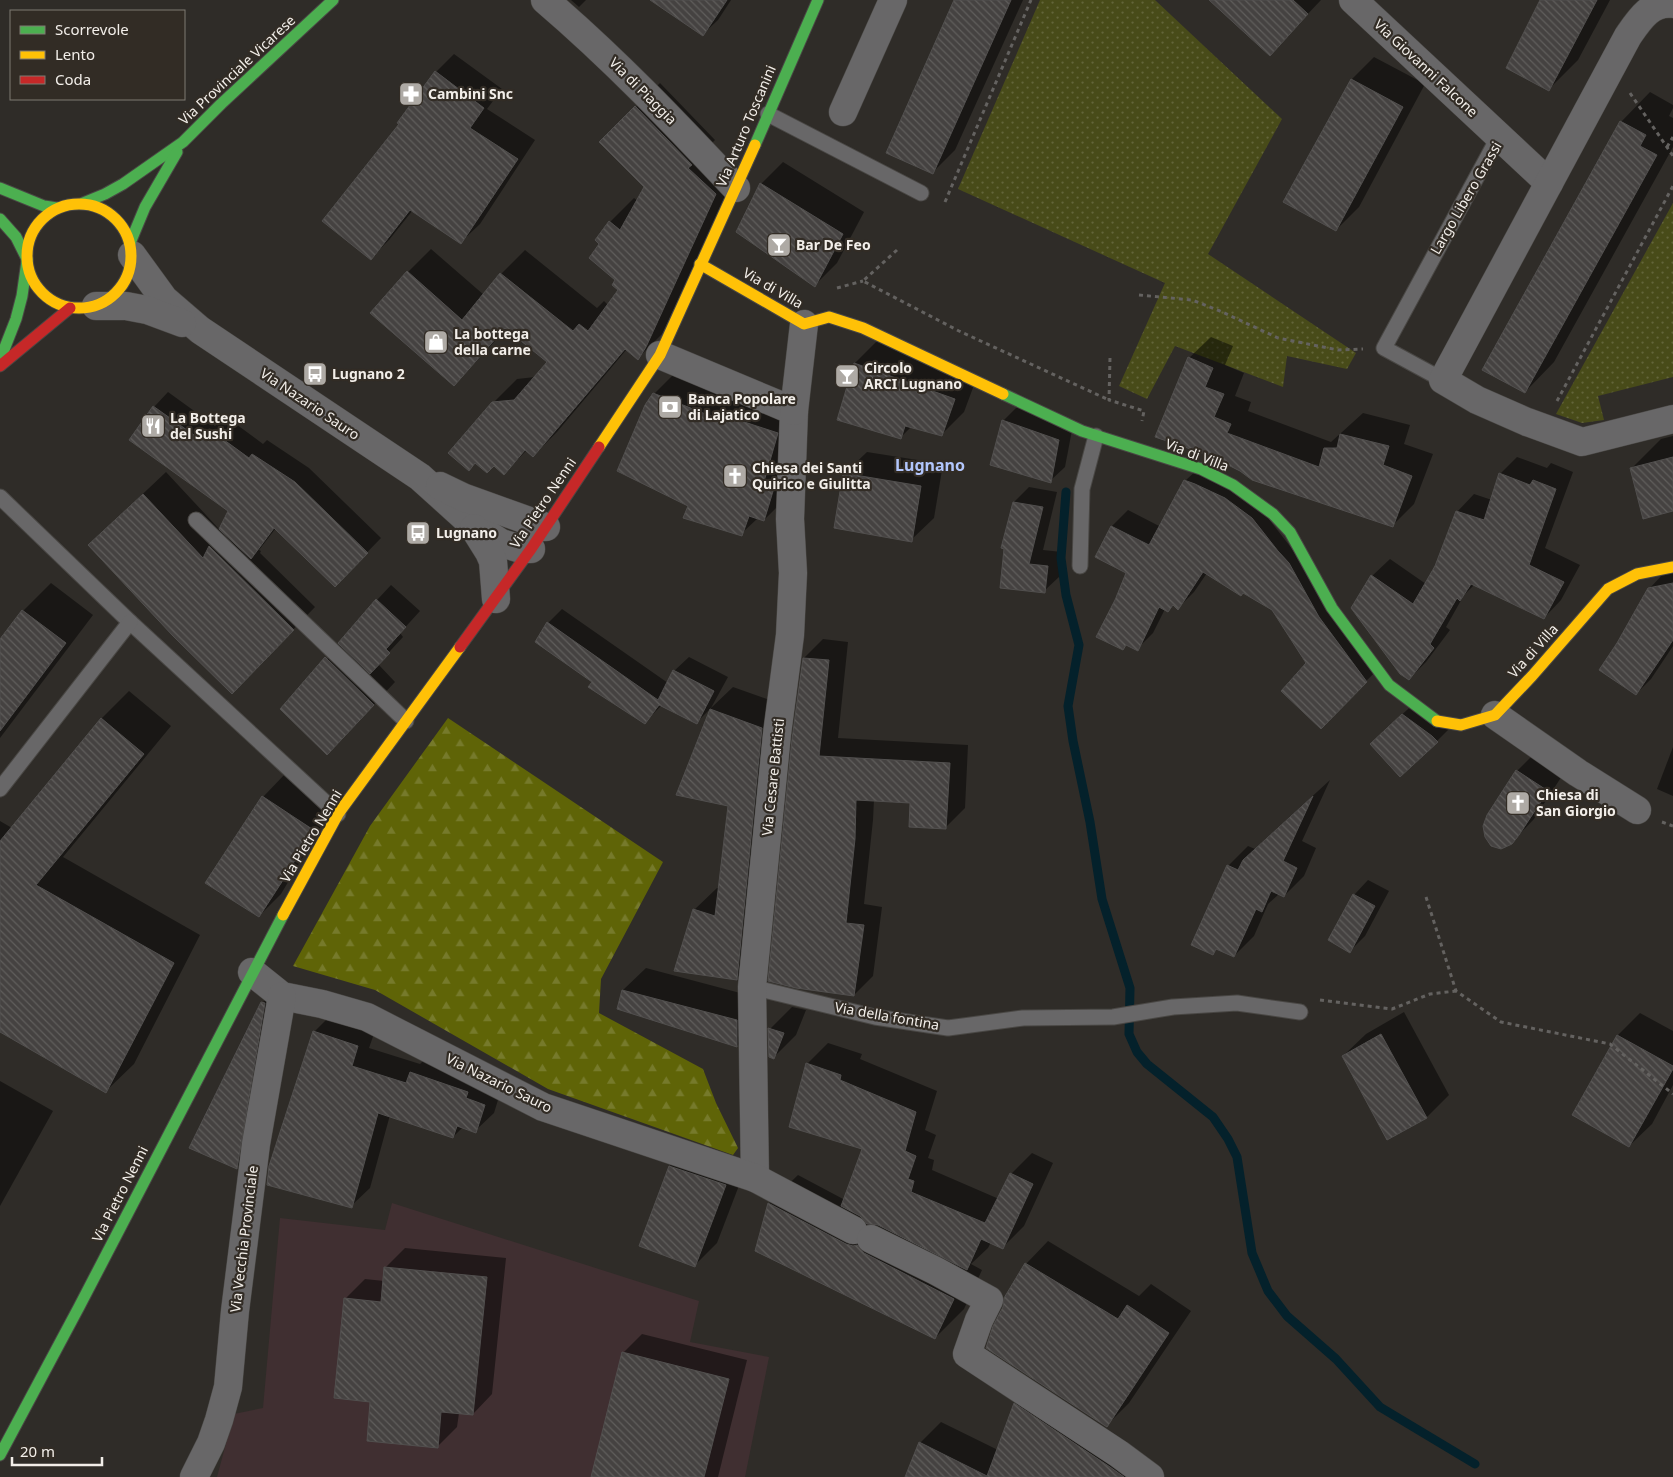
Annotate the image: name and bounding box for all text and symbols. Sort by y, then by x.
legend [10,10,185,100]
street label: Via Provinciale Vicarese [174,10,299,129]
street label: Via Giovanni Falcone [1370,14,1482,121]
text: Scorrevole [55,19,129,39]
text: Lento [55,44,95,64]
street label: Via di Piaggia [606,53,681,128]
street label: Via Arturo Toscanini [711,62,780,190]
text: Coda [55,69,91,89]
pharmacy icon: Cambini Snc [398,81,424,107]
place label: Cambini Snc [428,84,513,103]
street label: Largo Libero Grassi [1426,138,1506,258]
bar icon: Bar De Feo [766,232,792,258]
place label: Bar De Feo [796,235,871,254]
street label: Via di Villa [740,263,807,312]
place label: La bottega della carne [454,324,531,359]
shop icon: La bottega della carne [423,329,449,355]
place label: Circolo ARCI Lugnano [864,358,962,393]
bus stop icon: Lugnano 2 [302,361,328,387]
street label: Via Nazario Sauro [257,363,364,444]
bar icon: Circolo ARCI Lugnano [834,363,860,389]
place label: Lugnano 2 [332,364,405,383]
place label: Banca Popolare di Lajatico [688,389,796,424]
bank icon: Banca Popolare di Lajatico [657,394,683,420]
place label: La Bottega del Sushi [170,408,246,443]
restaurant icon: La Bottega del Sushi [140,413,166,439]
street label: Via di Villa [1163,434,1232,475]
street label: Via Pietro Nenni [505,454,580,552]
district label: Lugnano [895,454,965,476]
place label: Chiesa dei Santi Quirico e Giulitta [752,458,871,493]
church icon: Chiesa dei Santi Quirico e Giulitta [722,463,748,489]
bus stop icon: Lugnano [405,520,431,546]
place label: Lugnano [436,523,497,542]
street label: Via di Villa [1503,620,1562,682]
street label: Via Cesare Battisti [757,717,788,837]
place label: Chiesa di San Giorgio [1536,785,1616,820]
street label: Via Pietro Nenni [275,786,346,886]
church icon: Chiesa di San Giorgio [1505,790,1531,816]
street label: Via della fontina [833,997,941,1034]
street label: Via Nazario Sauro [443,1049,556,1117]
street label: Via Pietro Nenni [87,1142,152,1245]
street label: Via Vecchia Provinciale [225,1164,262,1314]
scale bar [12,1434,102,1466]
text: 20 m [20,1441,55,1461]

